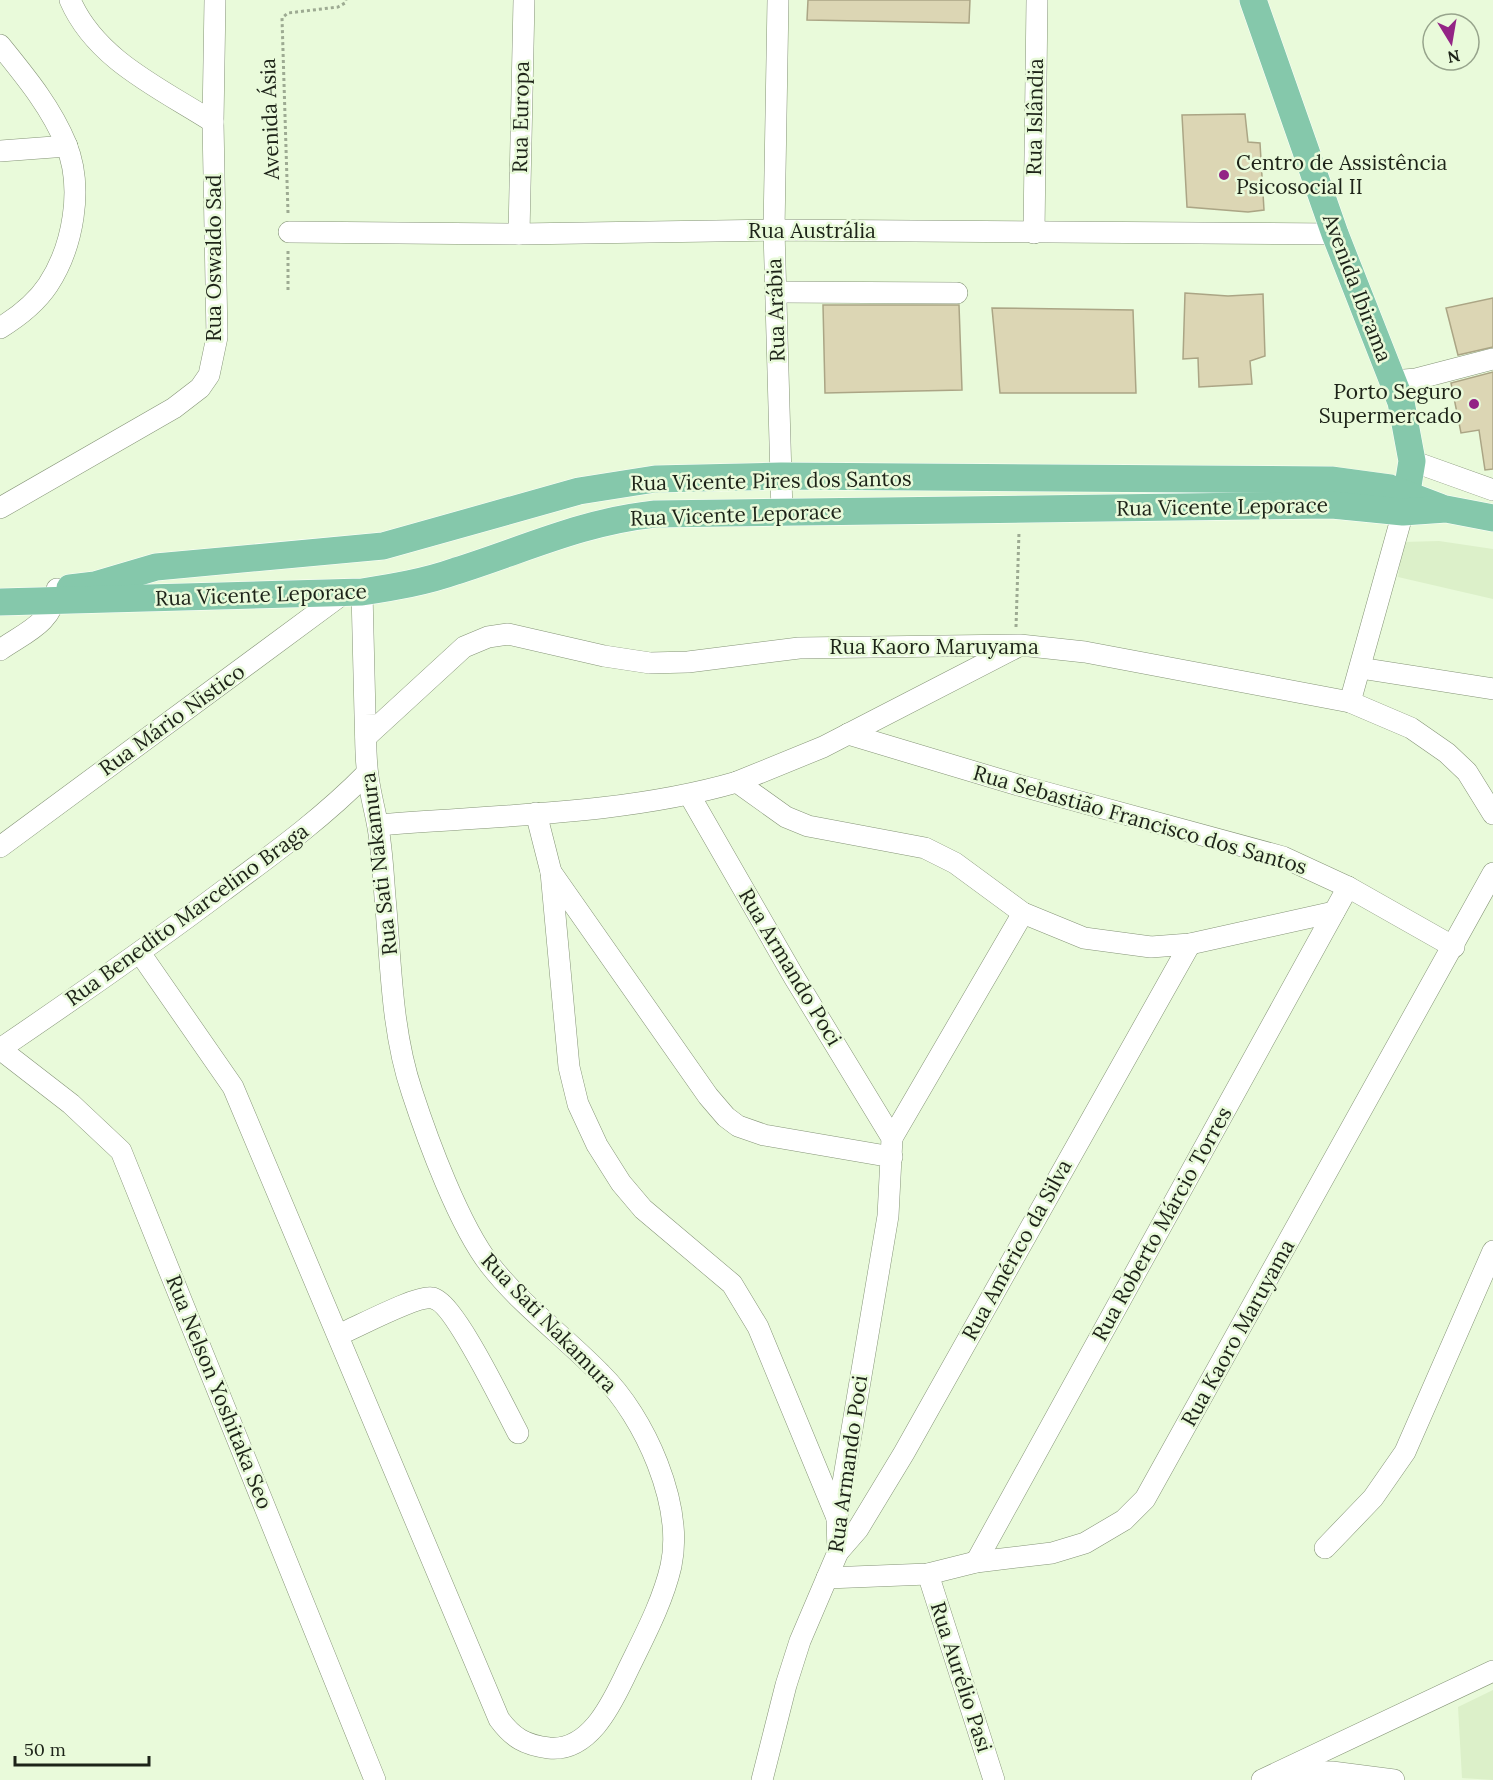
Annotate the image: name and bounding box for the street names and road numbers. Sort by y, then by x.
street label: Avenida Ásia [254,58,285,181]
street label: Rua Islândia [1020,58,1049,176]
street label: Rua Europa [506,61,535,173]
street label: Rua Oswaldo Sad [200,174,227,342]
street label: Avenida Ibirama [1316,209,1398,366]
street label: Rua Austrália [748,217,876,244]
street label: Rua Arábia [760,257,791,362]
street label: Rua Vicente Pires dos Santos [630,465,912,496]
street label: Rua Vicente Leporace [1116,491,1328,522]
street label: Rua Vicente Leporace [630,497,842,532]
street label: Rua Vicente Leporace [155,577,367,612]
street label: Rua Kaoro Maruyama [829,633,1039,660]
street label: Rua Mário Nistico [93,658,250,782]
street label: Rua Sebastião Francisco dos Santos [970,759,1310,880]
street label: Rua Sati Nakamura [354,771,403,957]
street label: Rua Benedito Marcelino Braga [60,817,314,1012]
street label: Rua Armando Poci [733,883,848,1050]
street label: Rua Roberto Márcio Torres [1086,1102,1237,1346]
street label: Rua Américo da Silva [956,1154,1078,1345]
street label: Rua Kaoro Maruyama [1175,1234,1300,1431]
street label: Rua Sati Nakamura [476,1247,623,1398]
street label: Rua Nelson Yoshitaka Seo [160,1271,279,1513]
street label: Rua Armando Poci [822,1373,873,1554]
street label: Rua Aurélio Pasi [924,1598,999,1756]

